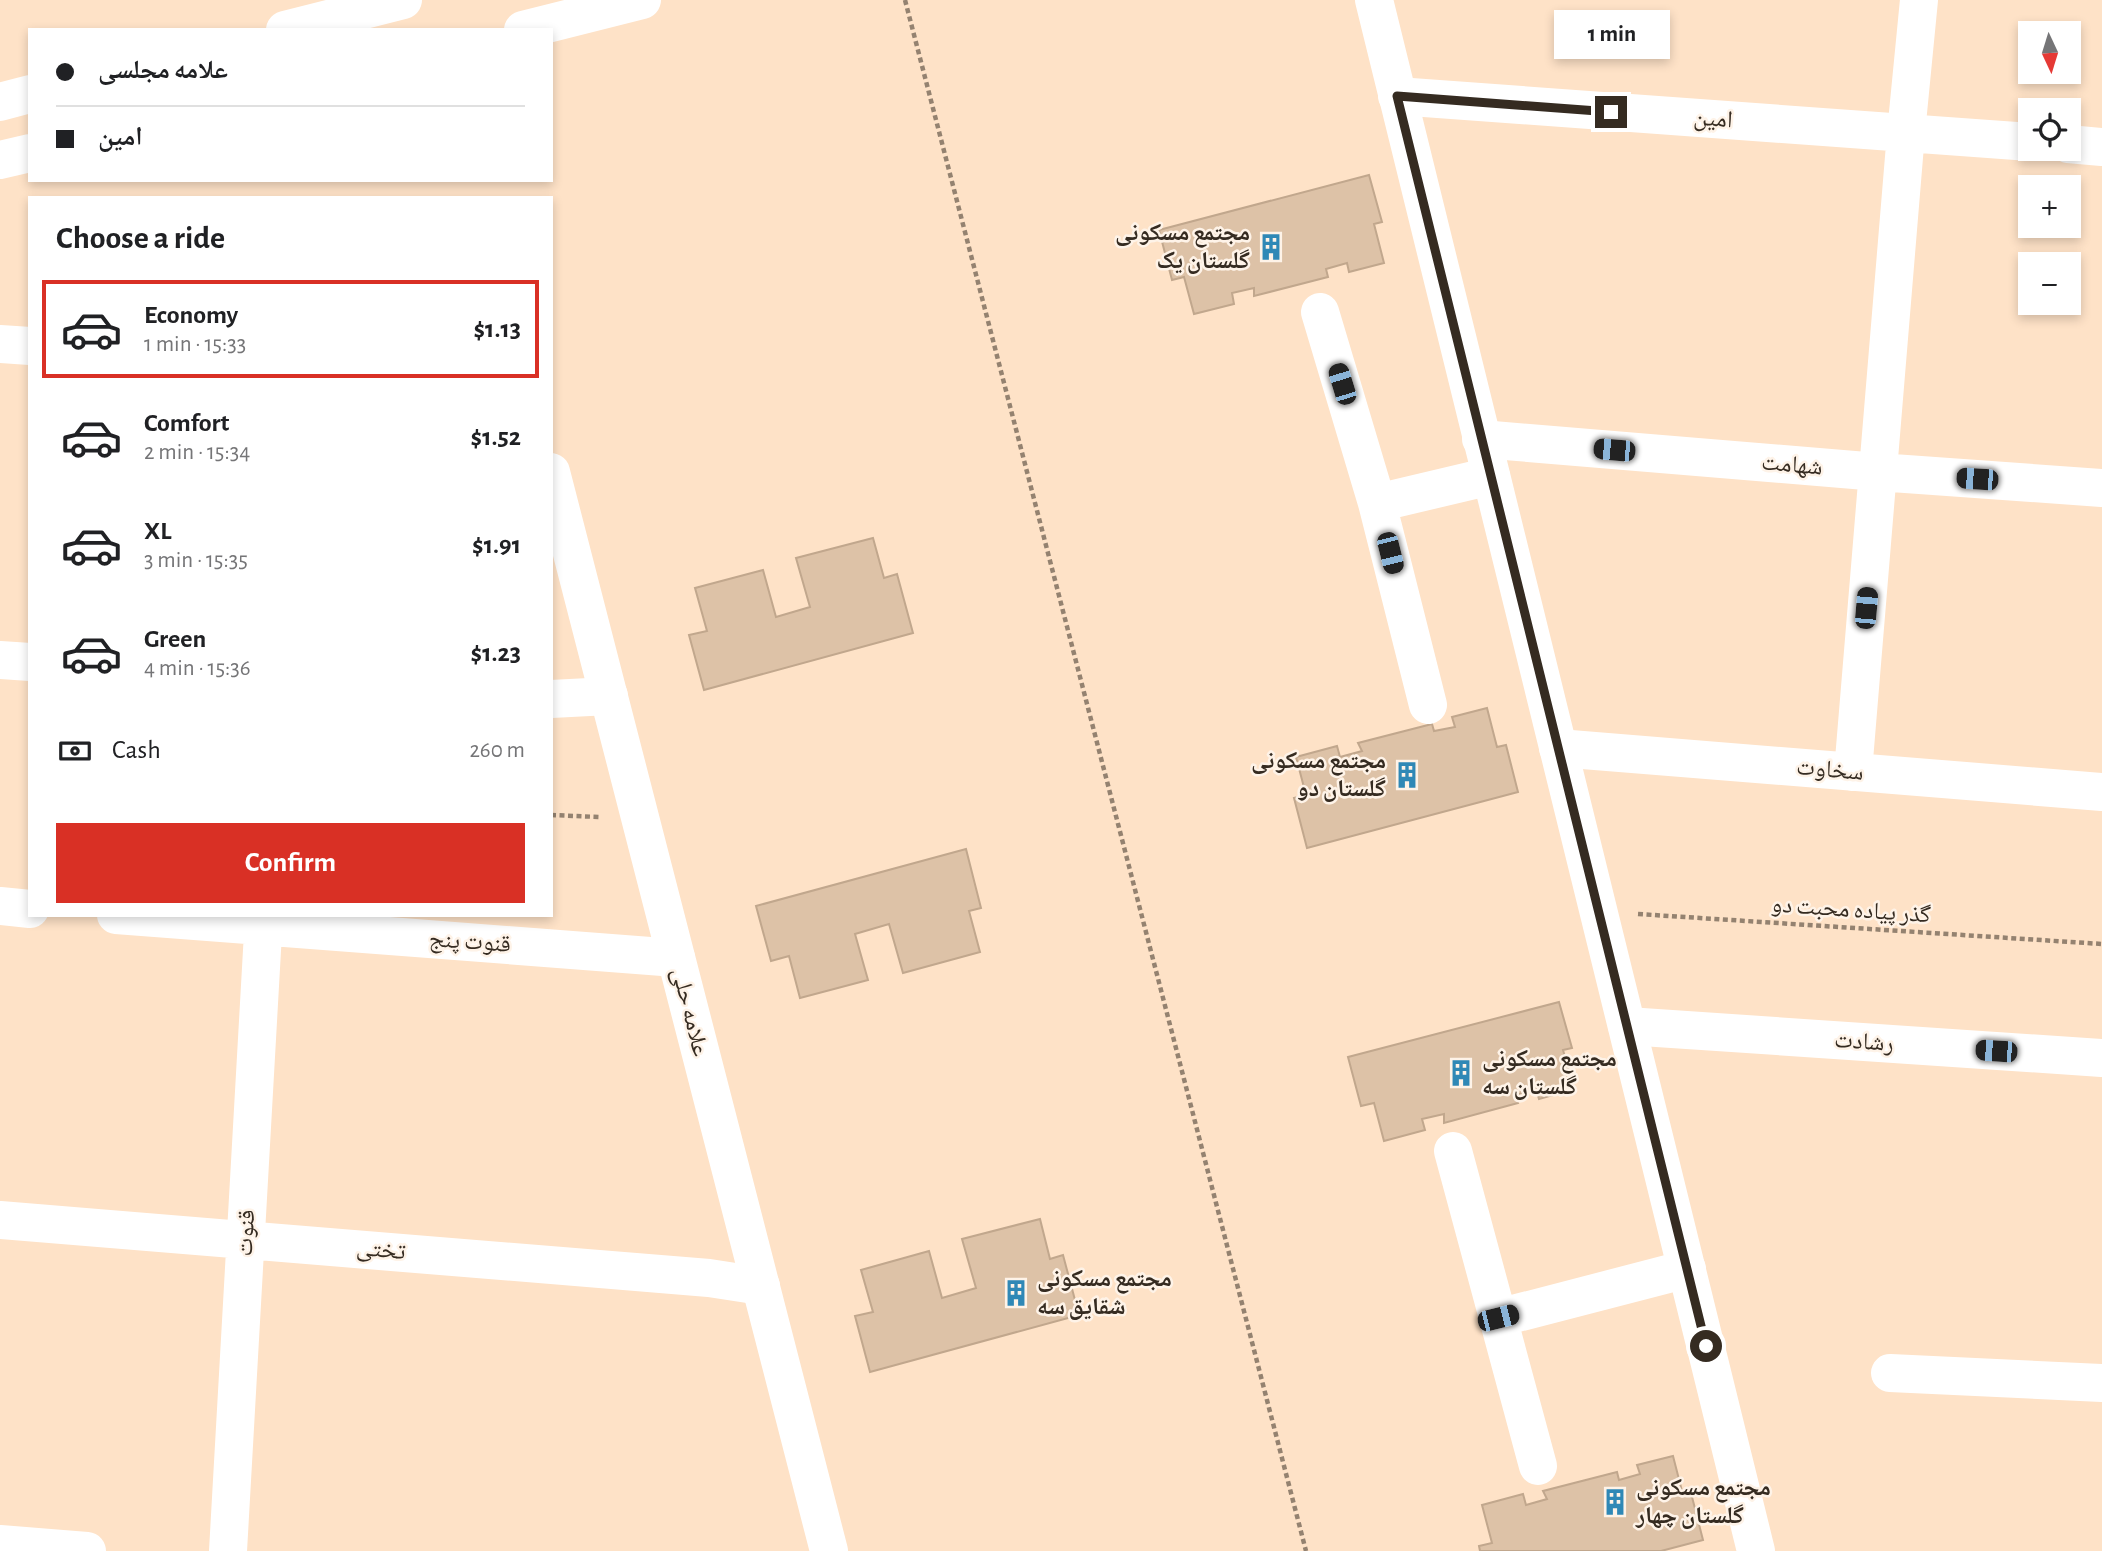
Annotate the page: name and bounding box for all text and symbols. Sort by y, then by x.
callout: 1 min [1553,10,1669,60]
north arrow [2018,21,2081,84]
map controls [2018,21,2081,315]
text: 1 min [1588,23,1636,46]
text: علامه مجلسی [98,57,228,83]
route end [1595,96,1627,128]
button: locate [2018,98,2081,161]
street label: امین [1692,106,1733,133]
text: امین [98,124,143,150]
button: + [2018,175,2081,238]
place label: مجتمع مسکونی گلستان یک [1115,221,1250,274]
text: Choose a ride [56,222,225,254]
building icon: مجتمع مسکونی گلستان یک [1256,232,1286,262]
button: − [2018,252,2081,315]
icon: car [60,298,123,361]
text: Economy [144,302,238,328]
text: $1.13 [473,316,521,342]
text: 1 min · 15:33 [144,333,246,356]
car [1326,361,1359,407]
icon: car [60,406,123,469]
text: Comfort [144,410,229,436]
text: $1.52 [471,424,521,450]
car [1593,438,1636,462]
text: 2 min · 15:34 [144,441,250,464]
street label: شهامت [1760,450,1824,480]
car [1956,467,1999,491]
icon: car [60,514,123,577]
text: XL [144,518,171,544]
car [1375,530,1406,576]
text: $1.91 [472,532,521,558]
text: 3 min · 15:35 [144,549,248,572]
car [1854,586,1879,630]
icon: car [60,622,123,685]
text: Green [144,626,206,652]
text: $1.23 [471,640,521,666]
text: 4 min · 15:36 [144,657,251,680]
icon: cash [56,732,94,770]
text: Cash [112,737,161,763]
text: 260 m [469,739,525,762]
place label: مجتمع مسکونی گلستان دو [1251,749,1386,802]
street label: سخاوت [1795,755,1865,785]
building icon: مجتمع مسکونی گلستان دو [1392,760,1422,790]
button: Confirm [56,823,525,903]
street label: گذر پیاده محبت دو [1770,892,1932,929]
street label: قنوت پنج [428,927,512,959]
street label: علامه حلی [666,965,713,1059]
street label: رشادت [1833,1028,1895,1056]
car [1975,1039,2018,1063]
place label: مجتمع مسکونی گلستان سه [1482,1047,1617,1100]
building icon: مجتمع مسکونی گلستان سه [1446,1058,1476,1088]
street label: قنوت [233,1209,259,1257]
street label: تختی [355,1236,407,1265]
place label: مجتمع مسکونی شقایق سه [1037,1267,1172,1320]
building icon: مجتمع مسکونی شقایق سه [1001,1278,1031,1308]
car [1476,1303,1521,1333]
route start [1690,1330,1722,1362]
place label: مجتمع مسکونی گلستان چهار [1635,1476,1771,1529]
building icon: مجتمع مسکونی گلستان چهار [1600,1487,1630,1517]

